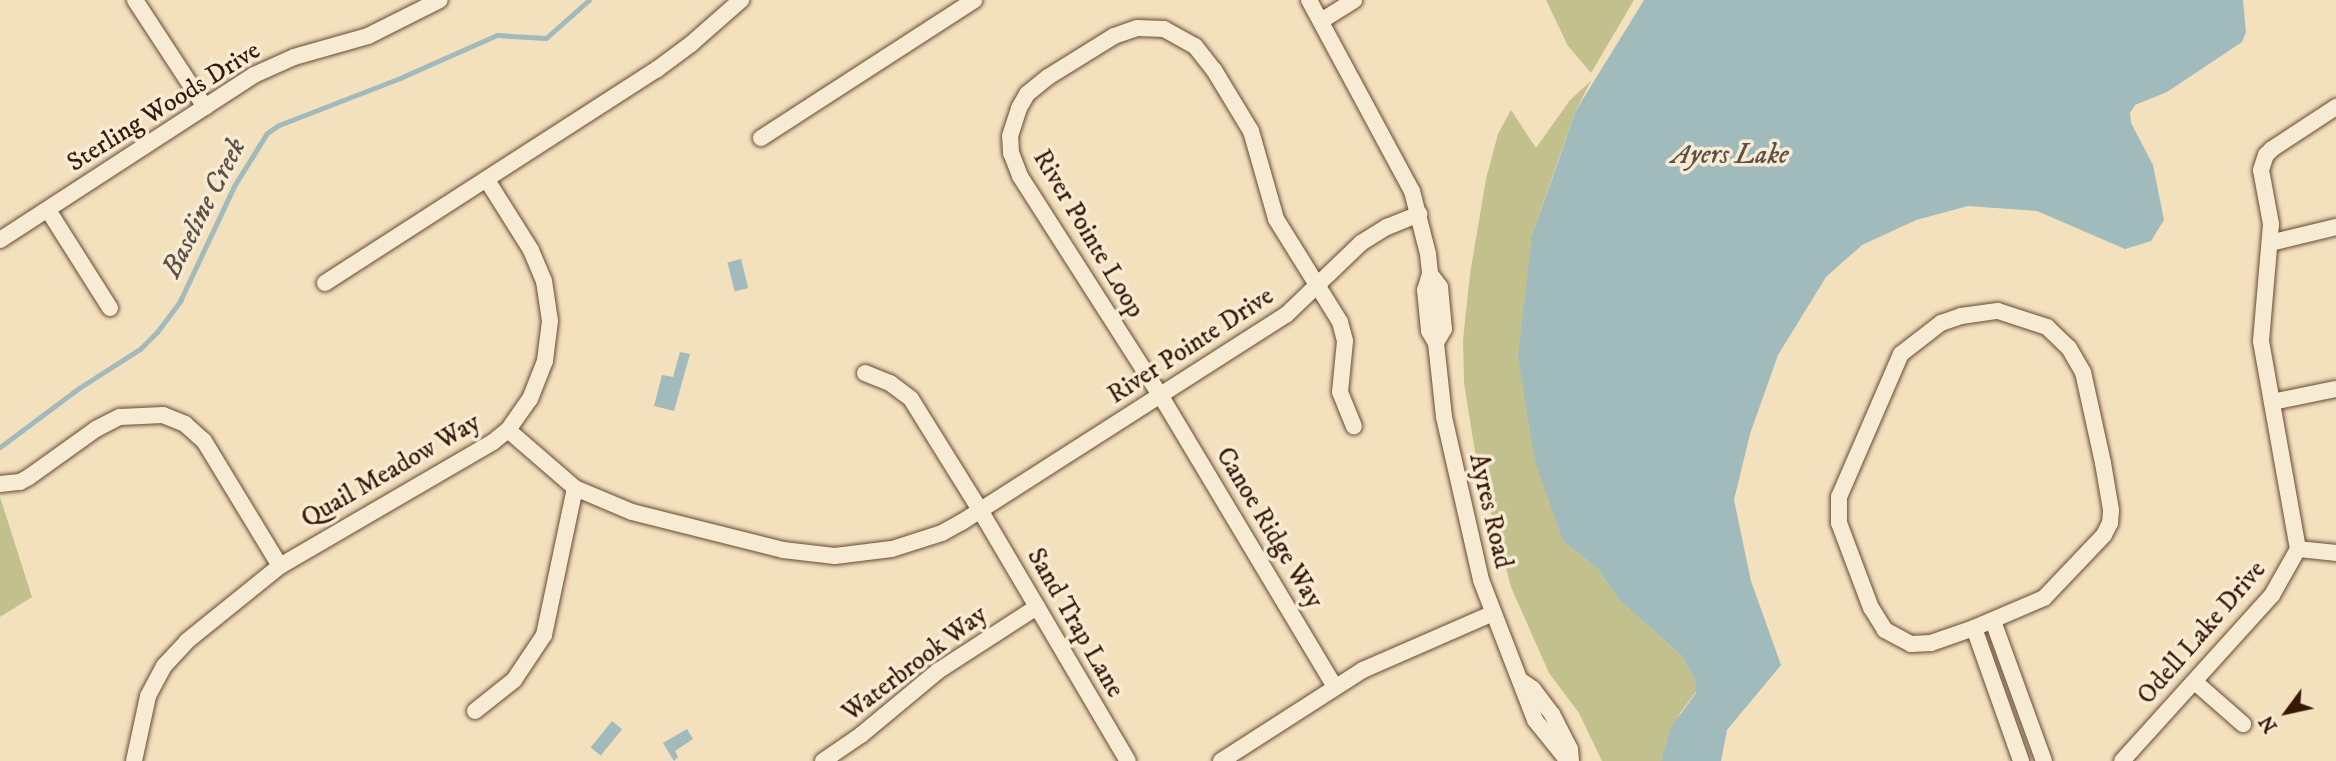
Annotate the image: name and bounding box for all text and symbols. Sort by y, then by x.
street label: Sterling Woods Drive [62,35,266,179]
water label: Baseline Creek [155,133,253,283]
water label: Ayers Lake [1671,138,1789,172]
street label: River Pointe Loop [1026,144,1150,324]
street label: River Pointe Drive [1102,281,1280,411]
street label: Quail Meadow Way [296,407,486,535]
street label: Canoe Ridge Way [1209,442,1329,614]
street label: Ayres Road [1462,451,1518,571]
street label: Sand Trap Lane [1020,543,1130,703]
street label: Odell Lake Drive [2131,555,2273,711]
street label: Waterbrook Way [837,599,993,729]
north arrow [2252,677,2322,747]
text: N [2255,711,2283,737]

